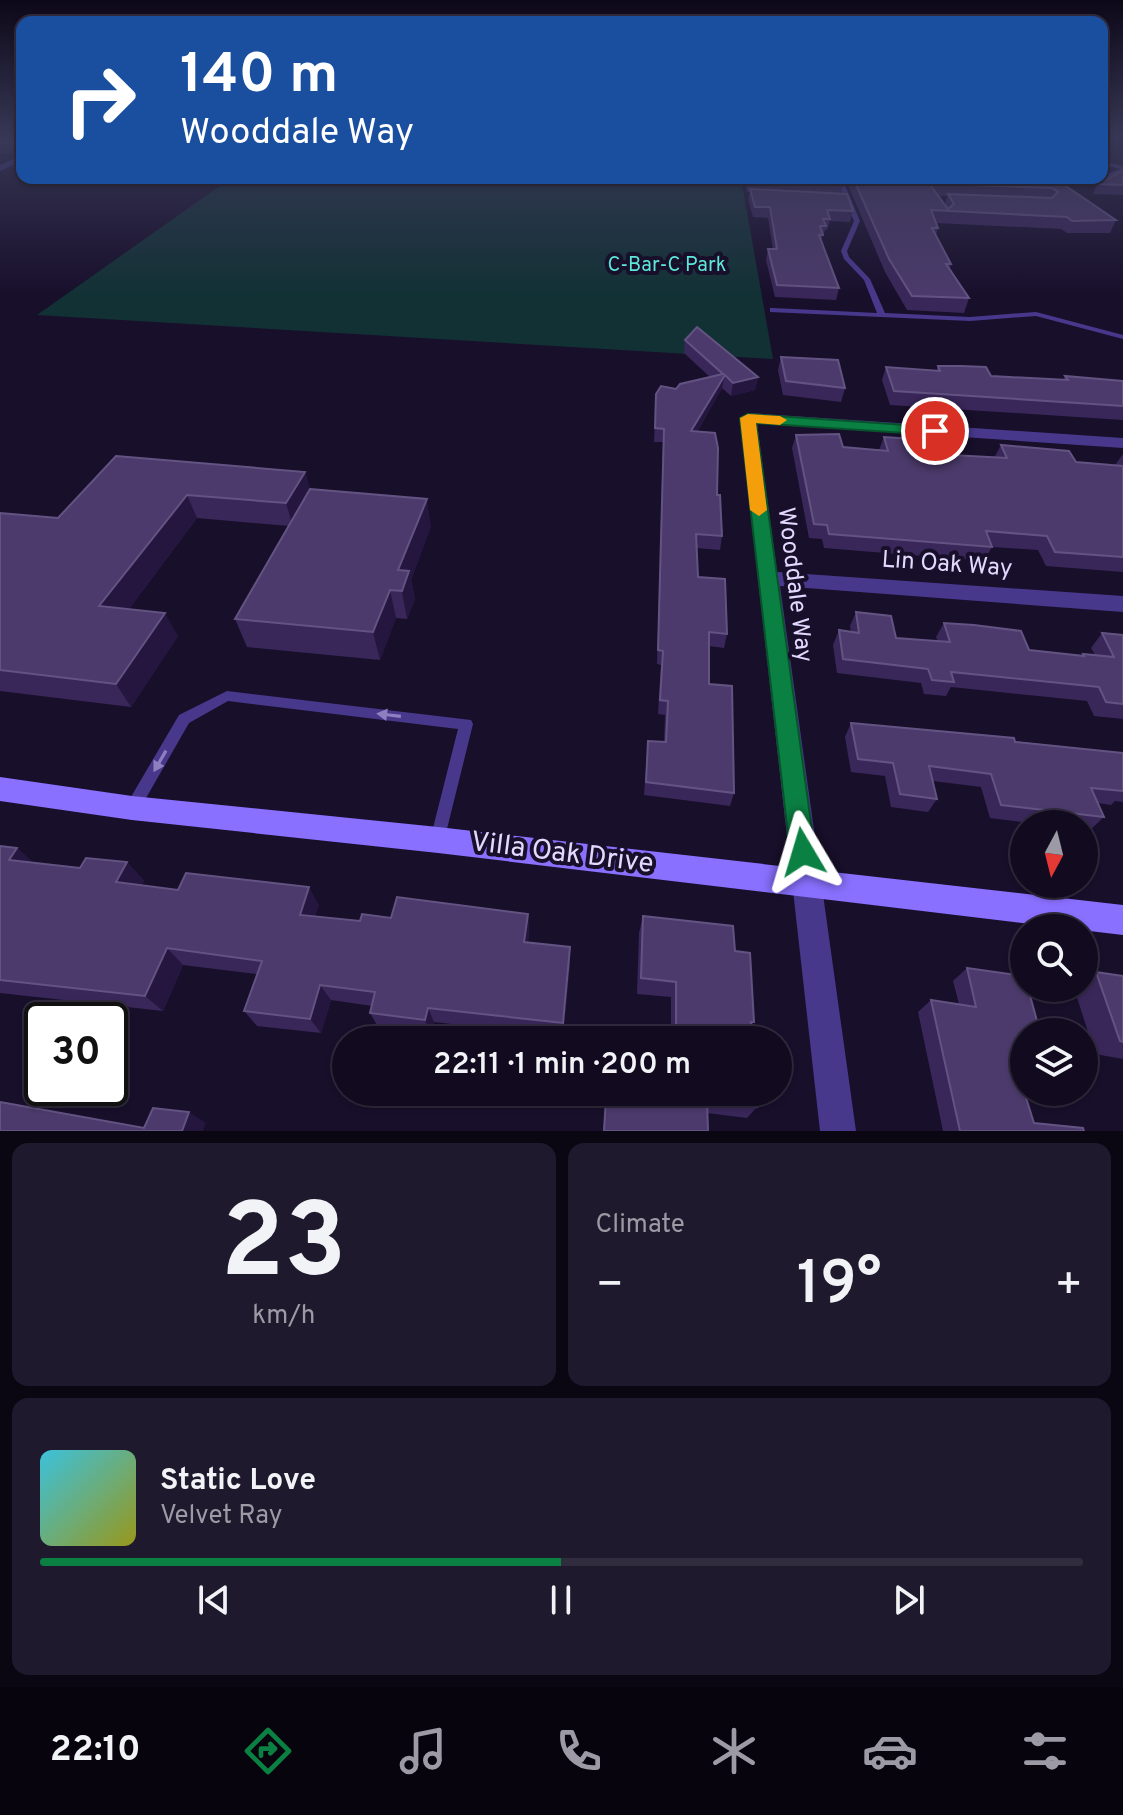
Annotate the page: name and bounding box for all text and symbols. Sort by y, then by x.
text: 140 m [180,42,338,112]
icon: right [48,48,152,152]
text: Wooddale Way [180,111,414,157]
park label: C-Bar-C Park [608,253,726,279]
pin [901,397,969,465]
icon: arrive [913,409,957,453]
street label: Wooddale Way [770,506,818,664]
street label: Lin Oak Way [881,545,1013,585]
one-way arrow [376,709,401,722]
one-way arrow [153,750,167,772]
position arrow [761,810,845,894]
north arrow [1010,810,1098,898]
map controls [1010,810,1098,1106]
street label: Villa Oak Drive [469,825,655,883]
button: search [1010,914,1098,1002]
speed limit sign: 30 [24,1002,128,1106]
button: layers [1010,1018,1098,1106]
text: 22:11 · 1 min · 200 m [433,1047,691,1084]
text: 23 [221,1182,347,1314]
text: Climate [596,1209,685,1242]
text: 19° [797,1249,882,1325]
text: − [596,1259,624,1315]
text: + [1055,1259,1083,1315]
text: km/h [252,1300,315,1333]
text: Static Love [160,1463,316,1500]
text: Velvet Ray [160,1500,283,1533]
icon: previous [192,1578,236,1622]
icon: pause [539,1578,583,1622]
icon: next [887,1578,931,1622]
icon: directions [240,1723,296,1779]
icon: music [395,1723,451,1779]
icon: phone [551,1723,607,1779]
icon: climate [706,1723,762,1779]
icon: car [862,1723,918,1779]
icon: filters [1017,1723,1073,1779]
text: 22:10 [50,1728,141,1774]

